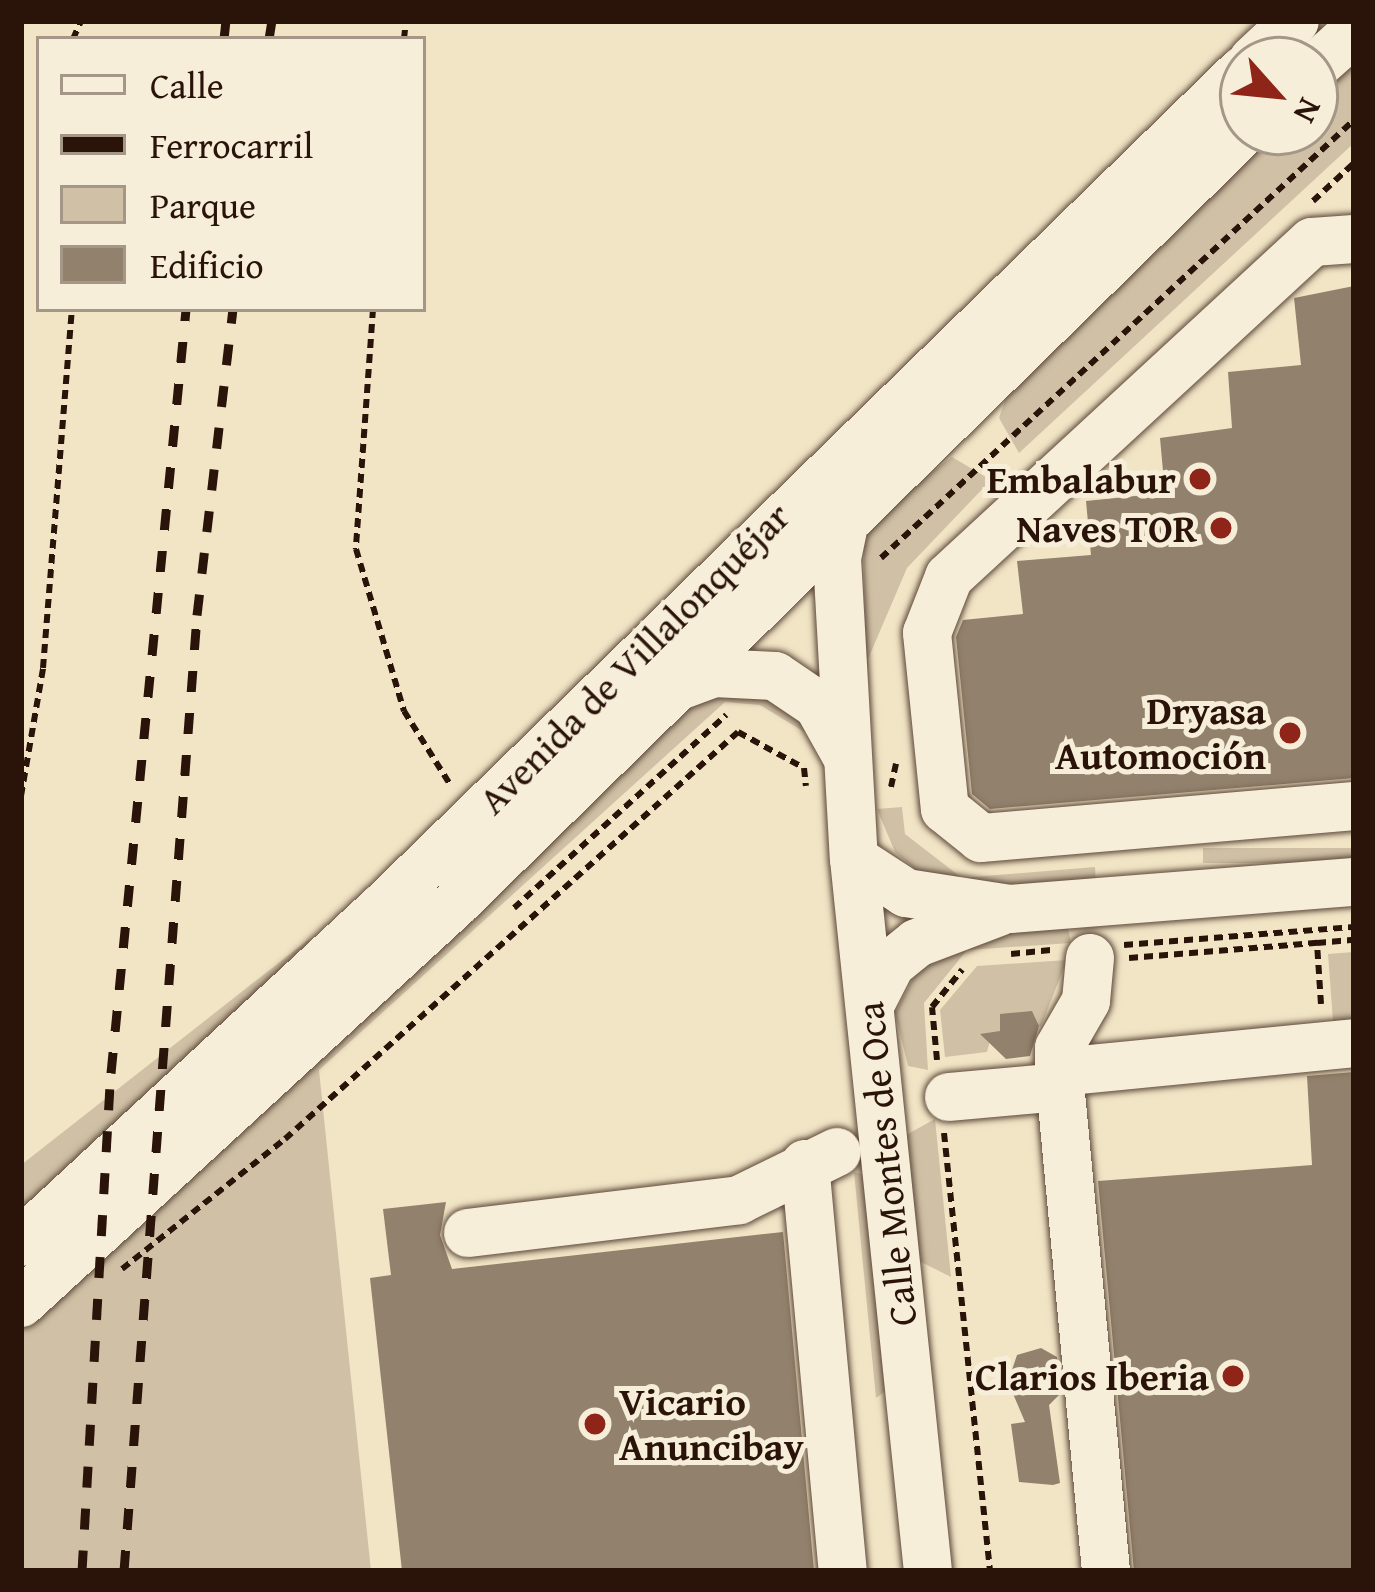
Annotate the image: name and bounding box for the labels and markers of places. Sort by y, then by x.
place label: Embalabur [987,456,1176,502]
marker: Embalabur [1187,466,1213,492]
place label: Naves TOR [1016,505,1197,551]
marker: Naves TOR [1208,515,1234,541]
place label: Dryasa Automoción [1055,688,1266,779]
marker: Dryasa Automoción [1277,720,1303,746]
place label: Clarios Iberia [975,1353,1209,1399]
marker: Clarios Iberia [1220,1363,1246,1389]
place label: Vicario Anuncibay [619,1379,804,1470]
marker: Vicario Anuncibay [582,1411,608,1437]

